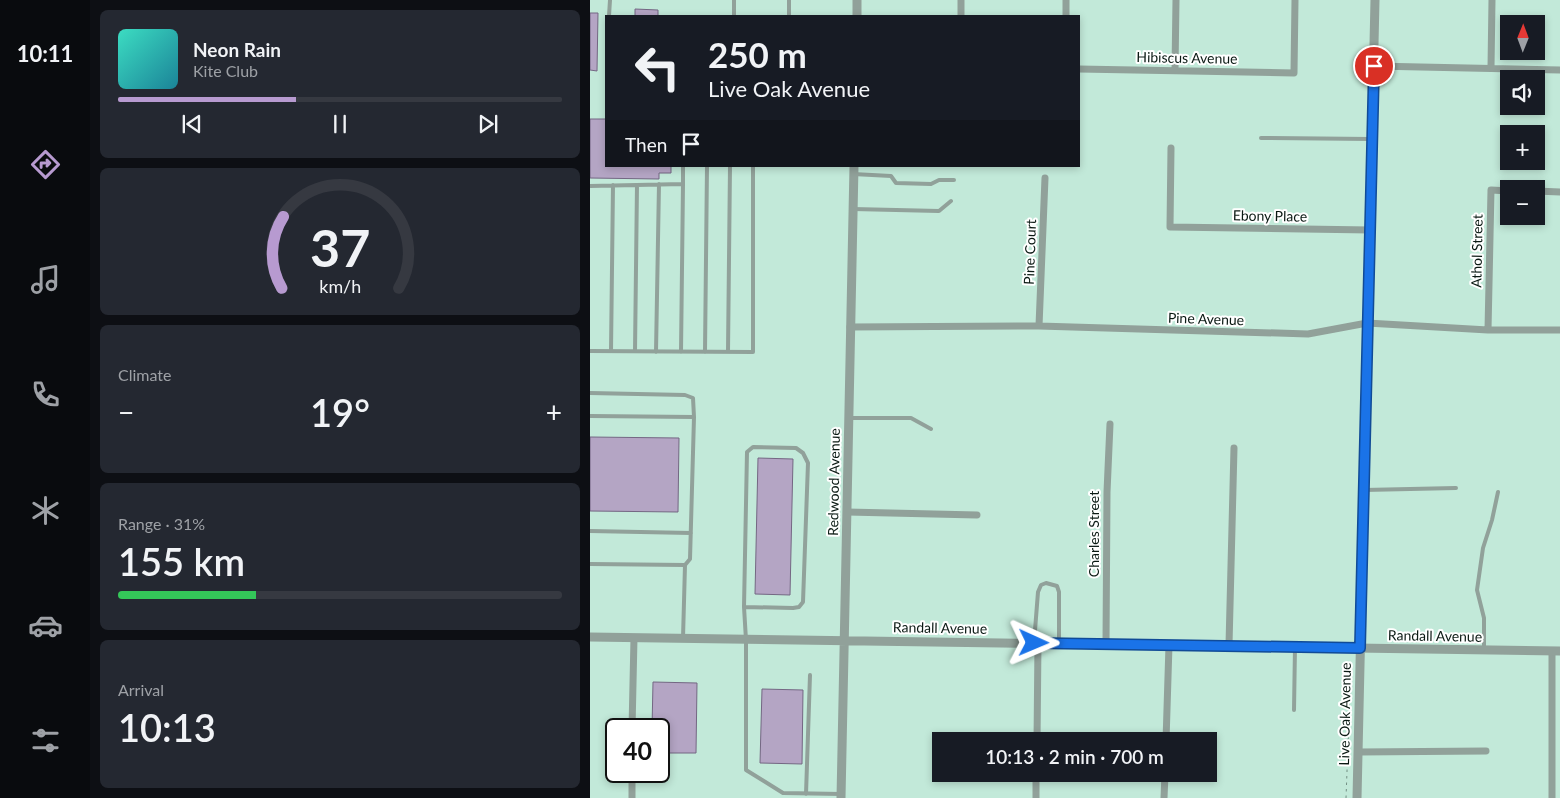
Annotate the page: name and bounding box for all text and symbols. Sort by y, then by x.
north arrow [1500,15,1545,60]
map controls [1500,15,1545,225]
text: 250 m [708,33,807,75]
icon: left [625,35,690,100]
text: Neon Rain [193,38,281,61]
text: 10:11 [17,40,73,67]
pin [1353,45,1395,87]
street label: Hibiscus Avenue [1136,48,1238,67]
icon: arrive [1360,52,1388,80]
text: Kite Club [193,61,258,80]
button: sound [1500,70,1545,115]
text: Live Oak Avenue [708,75,870,102]
icon: previous [178,110,206,138]
icon: pause [326,110,354,138]
icon: next [474,110,502,138]
button: + [1500,125,1545,170]
icon: arrive [677,130,705,158]
text: Then [625,133,667,156]
icon: directions [28,147,63,182]
button: − [1500,180,1545,225]
street label: Ebony Place [1233,206,1307,225]
street label: Athol Street [1467,214,1486,288]
text: 37 [310,216,370,278]
street label: Pine Court [1020,219,1039,285]
icon: music [28,262,63,297]
text: km/h [319,275,361,297]
street label: Pine Avenue [1168,309,1244,328]
text: Climate [118,365,171,384]
icon: phone [28,377,63,412]
text: 19° [310,389,370,435]
text: − [118,395,134,429]
text: + [546,395,562,429]
street label: Redwood Avenue [824,428,843,536]
street label: Charles Street [1085,491,1102,577]
icon: climate [28,493,63,528]
text: Range · 31% [118,514,205,533]
text: 155 km [118,538,245,584]
icon: car [28,608,63,643]
position arrow [1007,616,1059,668]
street label: Randall Avenue [893,618,987,637]
street label: Randall Avenue [1388,626,1482,645]
street label: Live Oak Avenue [1335,662,1354,766]
text: Arrival [118,680,164,699]
text: 10:13 [118,704,216,750]
speed limit sign: 40 [605,718,670,783]
icon: filters [28,723,63,758]
text: 10:13 · 2 min · 700 m [985,745,1164,768]

